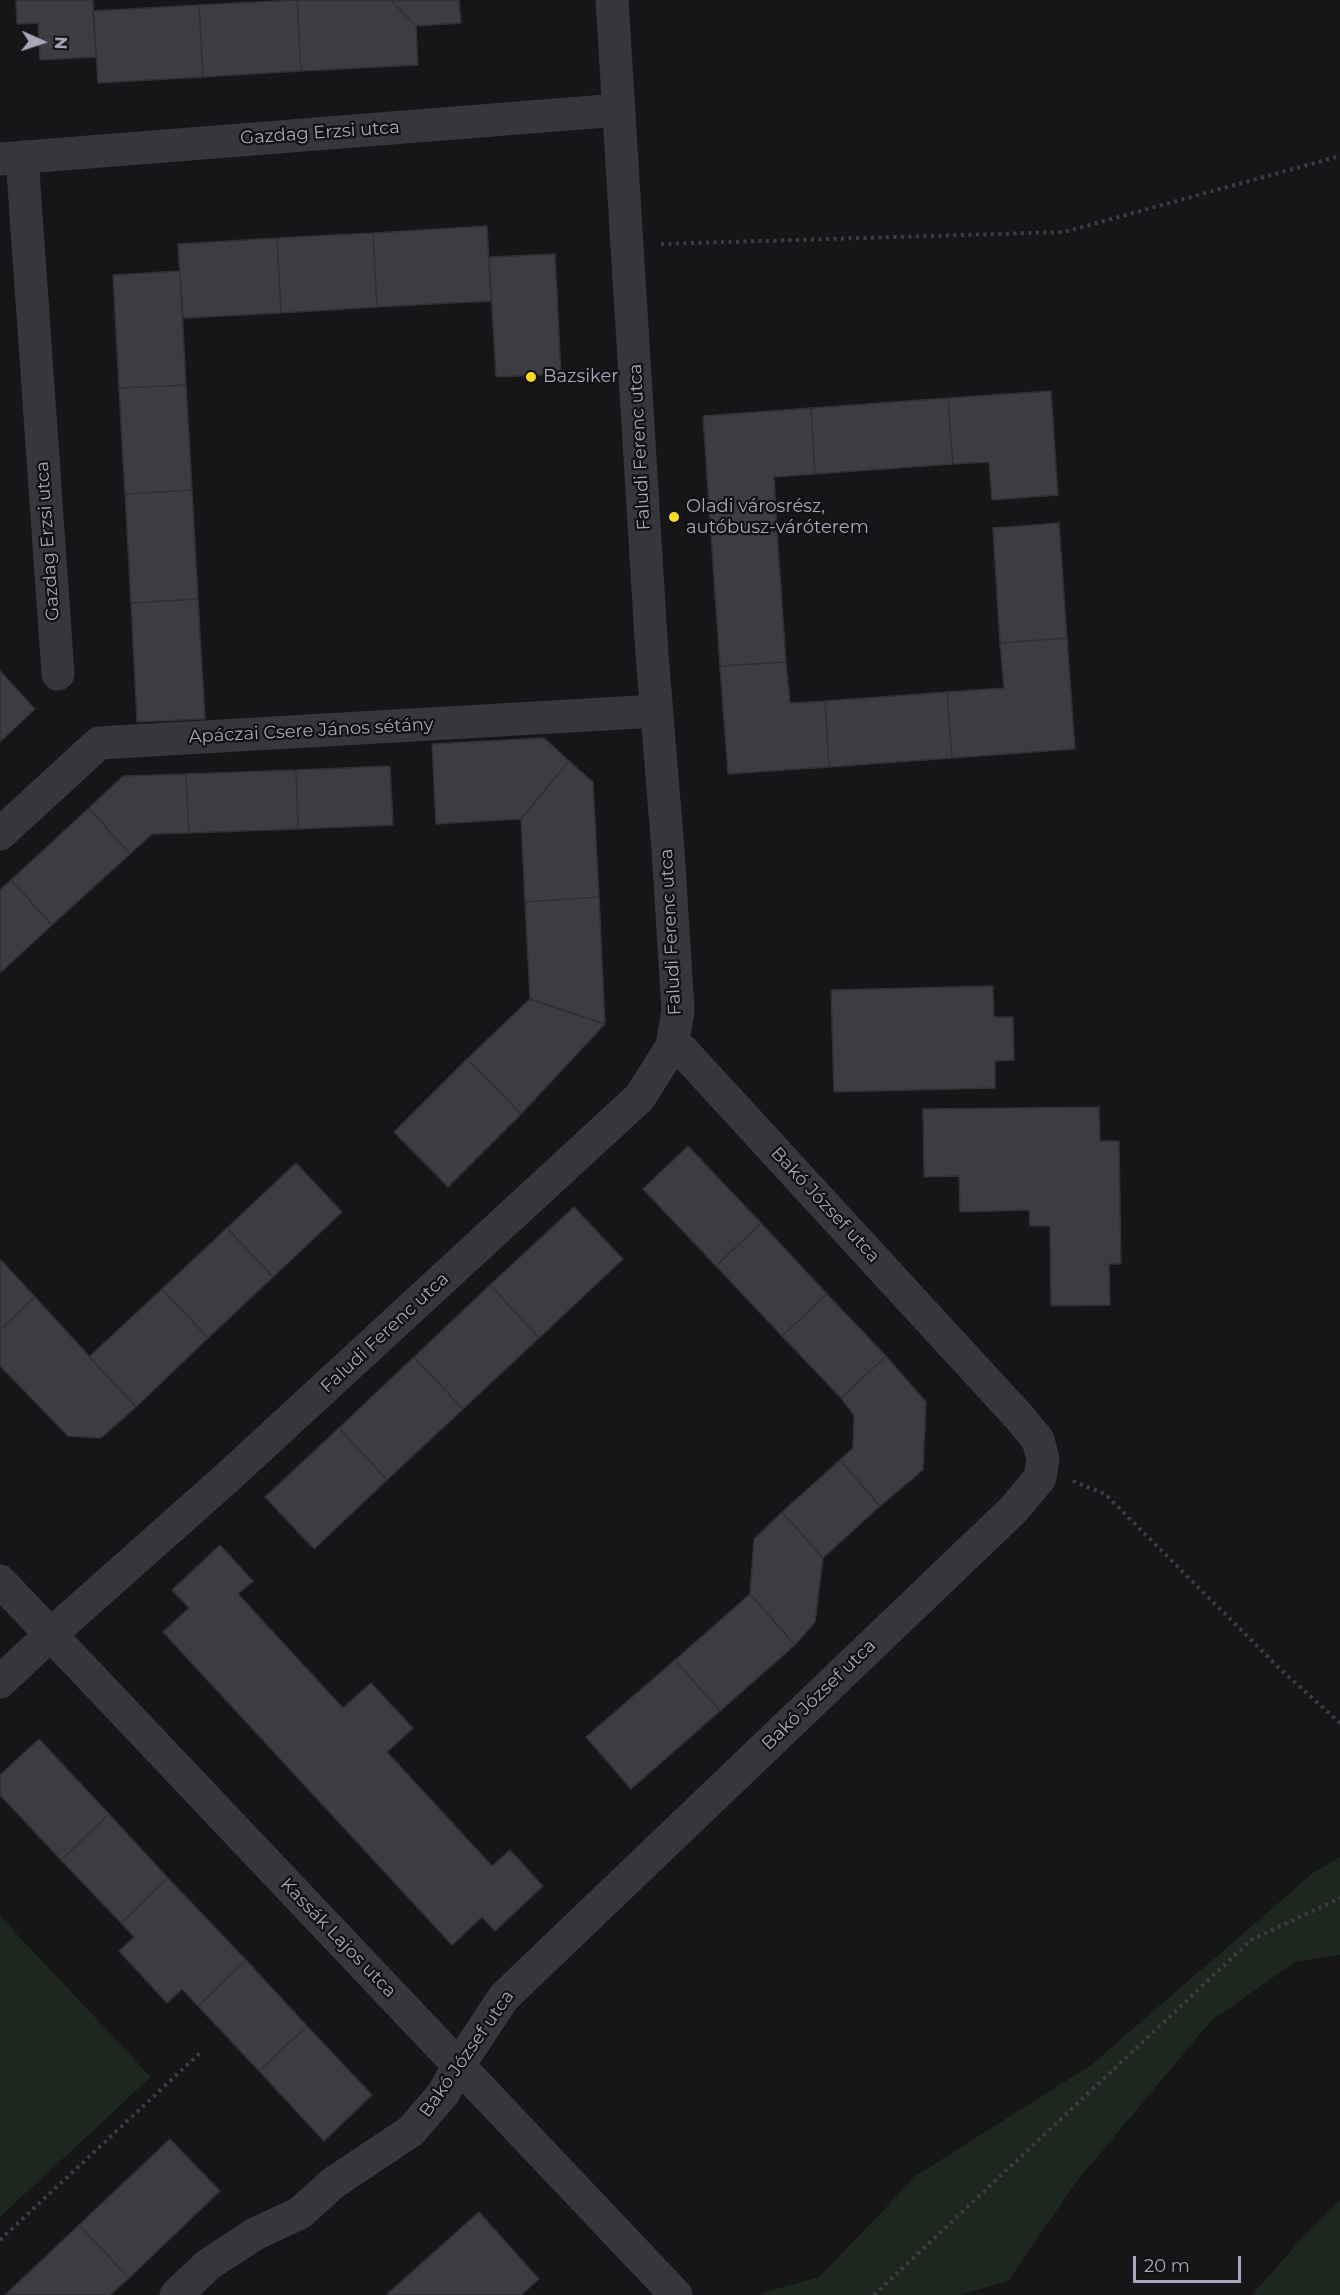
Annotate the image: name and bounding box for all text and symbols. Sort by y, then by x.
north arrow [12,12,72,72]
text: N [51,36,70,50]
street label: Gazdag Erzsi utca [239,117,401,149]
street label: Faludi Ferenc utca [625,363,655,531]
place label: Bazsiker [543,366,618,388]
marker: Bazsiker [524,370,538,384]
street label: Gazdag Erzsi utca [32,460,64,622]
place label: Oladi városrész, autóbusz-váróterem [686,496,869,538]
marker: Oladi városrész, autóbusz-váróterem [667,510,681,524]
street label: Apáczai Csere János sétány [188,714,434,748]
street label: Faludi Ferenc utca [656,848,686,1016]
street label: Bakó József utca [766,1143,884,1267]
street label: Faludi Ferenc utca [317,1268,453,1398]
street label: Bakó József utca [757,1635,881,1755]
street label: Kassák Lajos utca [275,1874,401,2002]
street label: Bakó József utca [415,1986,519,2122]
scale bar [1136,2244,1244,2282]
text: 20 m [1144,2255,1190,2277]

